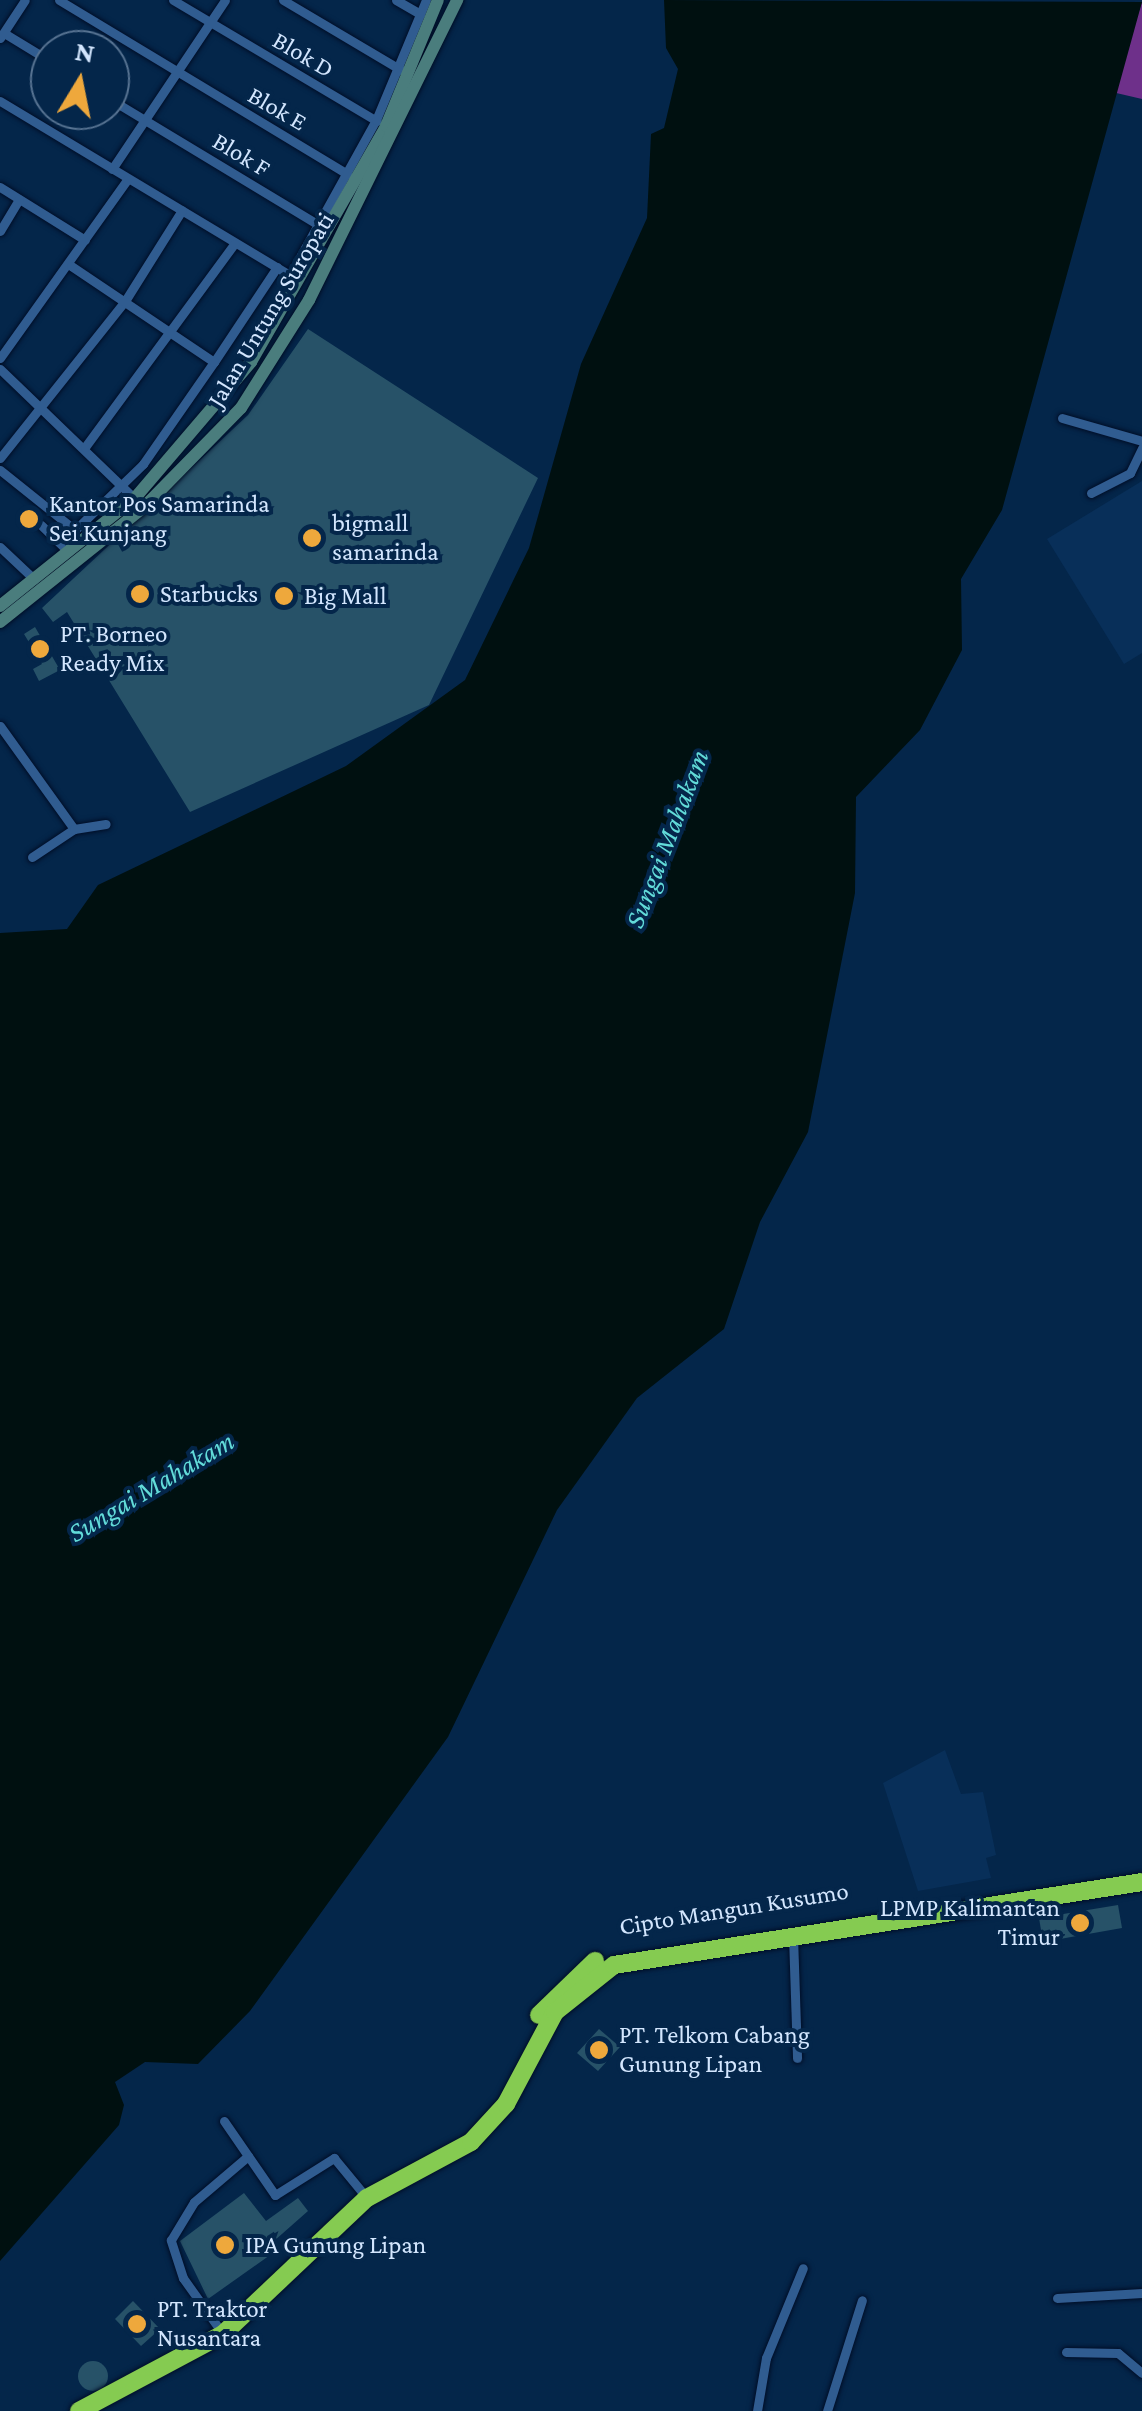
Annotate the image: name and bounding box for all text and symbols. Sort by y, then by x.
street label: Blok D [267,26,339,84]
north arrow [30,30,130,130]
text: N [73,35,97,69]
street label: Blok E [242,80,312,138]
street label: Blok F [207,126,275,184]
street label: Jalan Untung Suropati [201,207,341,413]
place label: Kantor Pos Samarinda Sei Kunjang [49,490,270,549]
marker: Kantor Pos Samarinda Sei Kunjang [18,508,40,530]
place label: bigmall samarinda [332,509,439,568]
marker: bigmall samarinda [301,527,323,549]
place label: Starbucks [160,579,258,609]
place label: Big Mall [304,581,386,611]
marker: Starbucks [129,583,151,605]
marker: Big Mall [273,585,295,607]
place label: PT. Borneo Ready Mix [60,620,167,679]
marker: PT. Borneo Ready Mix [29,638,51,660]
water label: Sungai Mahakam [618,745,716,933]
water label: Sungai Mahakam [62,1424,240,1550]
street label: Cipto Mangun Kusumo [617,1876,851,1942]
place label: LPMP Kalimantan Timur [880,1894,1060,1953]
marker: LPMP Kalimantan Timur [1069,1912,1091,1934]
place label: PT. Telkom Cabang Gunung Lipan [619,2021,810,2080]
marker: PT. Telkom Cabang Gunung Lipan [588,2039,610,2061]
place label: IPA Gunung Lipan [245,2230,426,2260]
marker: IPA Gunung Lipan [214,2234,236,2256]
place label: PT. Traktor Nusantara [157,2295,267,2354]
marker: PT. Traktor Nusantara [126,2313,148,2335]

